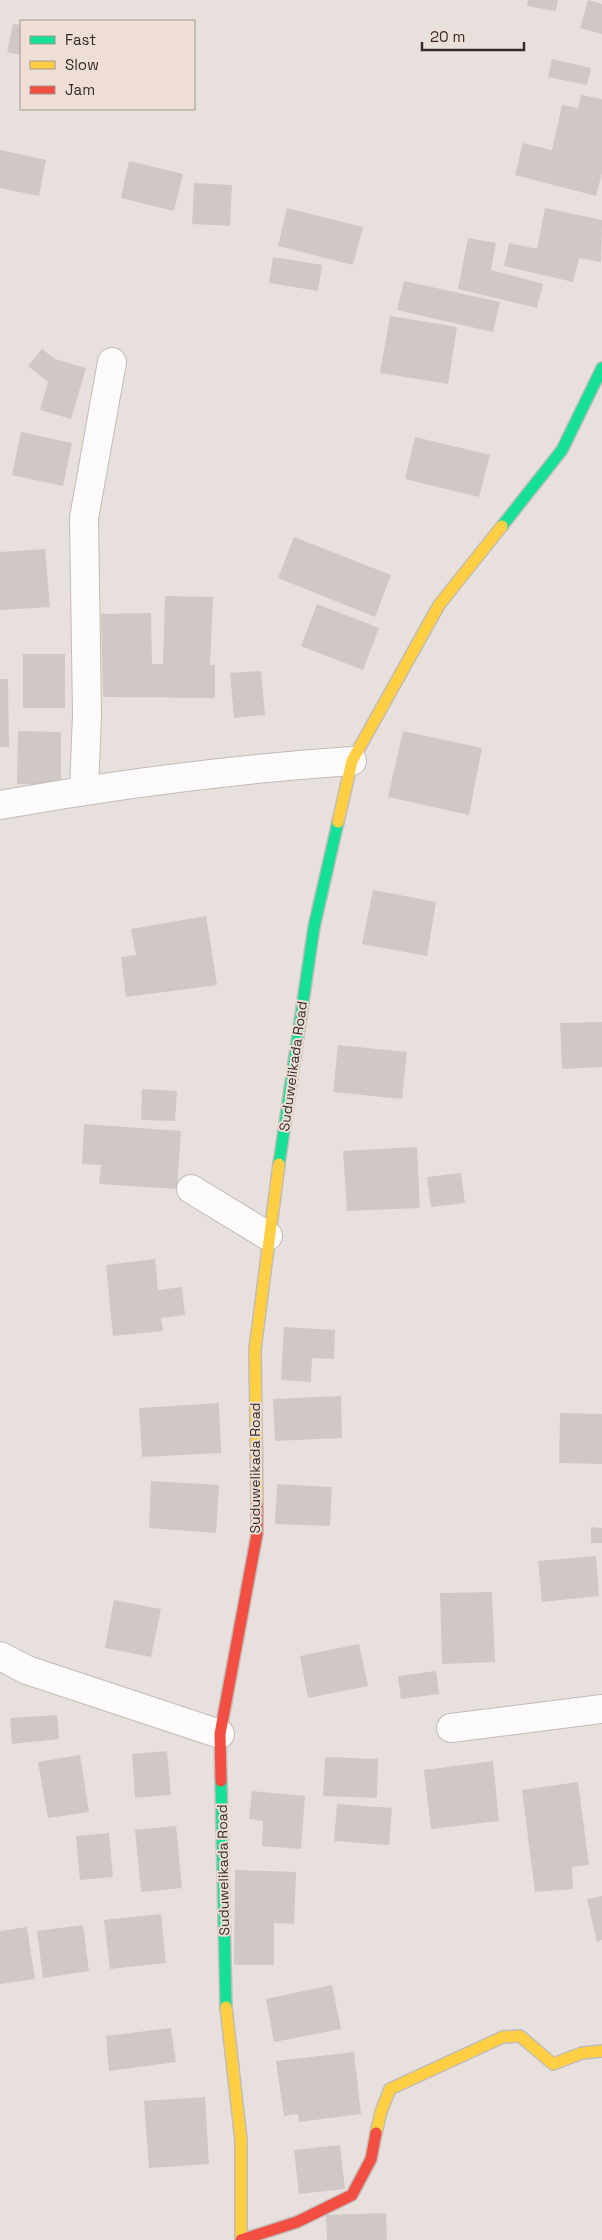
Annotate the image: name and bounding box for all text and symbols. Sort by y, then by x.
legend [20,20,195,110]
scale bar [422,20,524,52]
text: 20 m [430,27,465,46]
text: Fast [65,30,96,49]
text: Slow [65,55,99,74]
text: Jam [65,80,95,99]
street label: Suduwelikada Road [275,1000,311,1132]
street label: Suduwelikada Road [246,1402,264,1534]
street label: Suduwelikada Road [213,1804,233,1936]

